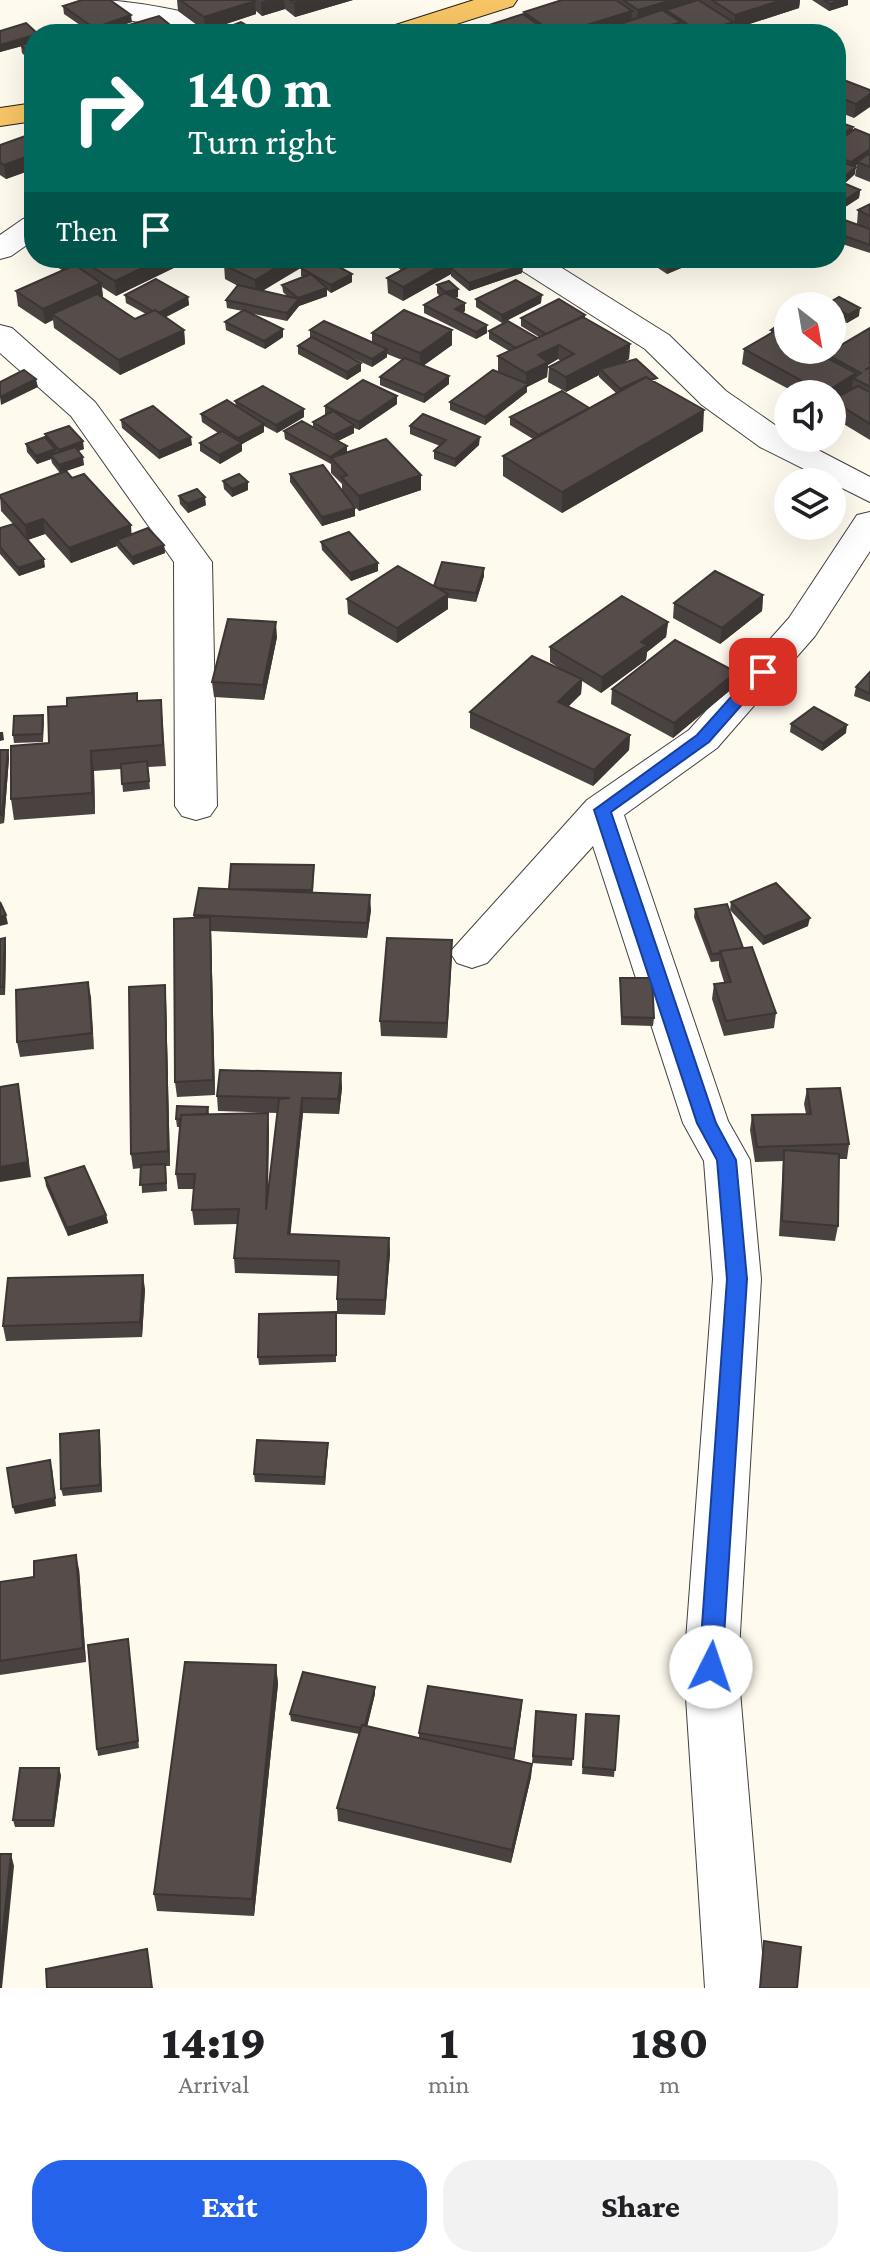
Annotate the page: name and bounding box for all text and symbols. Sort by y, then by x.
icon: right [56,56,160,160]
text: 140 m [188,57,331,119]
text: Turn right [188,122,336,162]
icon: arrive [134,208,178,252]
text: Then [56,214,118,247]
north arrow [774,292,846,364]
map controls [774,292,846,540]
button: sound [774,380,846,452]
button: layers [774,468,846,540]
pin [729,638,797,706]
icon: arrive [741,650,785,694]
position arrow [669,1625,753,1709]
text: 14:19 [161,2015,266,2068]
text: 1 [439,2015,458,2068]
text: 180 [631,2015,709,2068]
text: Arrival [179,2070,249,2099]
text: min [428,2070,470,2099]
text: m [659,2070,680,2099]
button: Exit [32,2160,427,2252]
button: Share [443,2160,838,2252]

